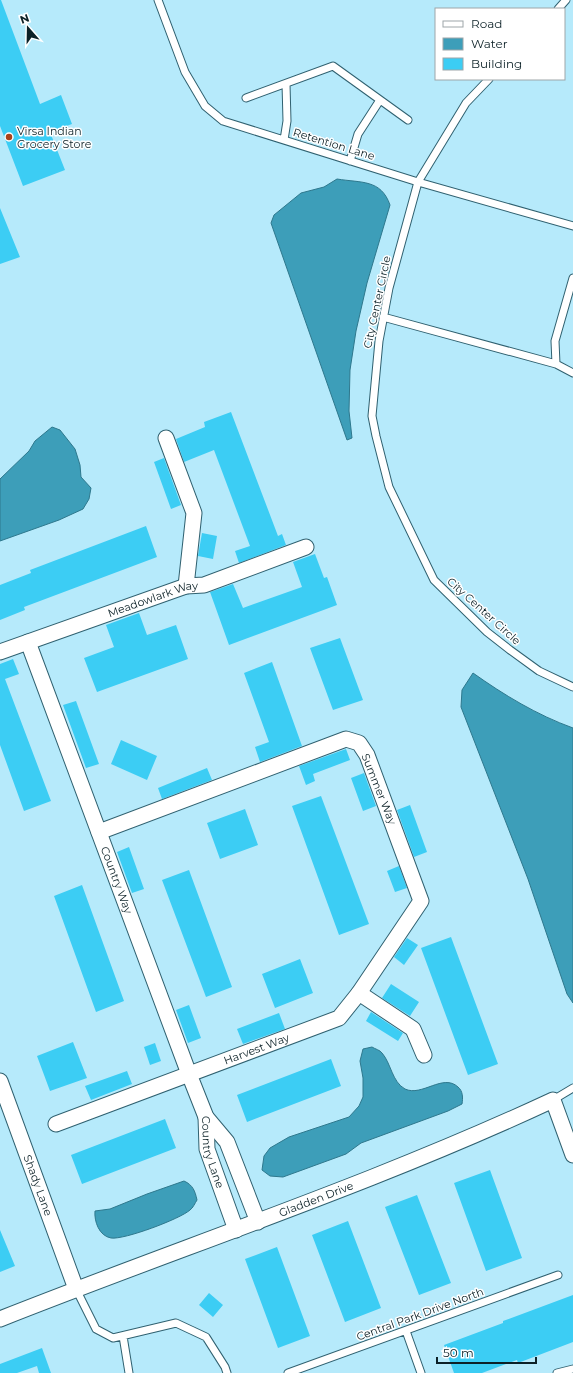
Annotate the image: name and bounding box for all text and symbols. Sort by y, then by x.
north arrow [8,8,48,48]
legend [435,8,565,80]
text: N [18,11,31,27]
text: Road [471,16,502,31]
text: Water [471,36,508,51]
text: Building [471,56,522,71]
place label: Virsa Indian Grocery Store [17,124,92,151]
street label: Retention Lane [291,125,377,163]
marker: Virsa Indian Grocery Store [4,132,14,142]
street label: City Center Circle [360,254,394,350]
street label: City Center Circle [444,574,524,648]
street label: Meadowlark Way [106,578,198,620]
street label: Summer Way [358,751,400,827]
street label: Country Way [98,844,136,916]
street label: Harvest Way [222,1030,291,1068]
street label: Country Lane [199,1116,228,1190]
street label: Shady Lane [21,1153,56,1218]
street label: Gladden Drive [277,1178,356,1220]
street label: Central Park Drive North [354,1284,486,1344]
scale bar [437,1339,536,1365]
text: 50 m [443,1345,474,1360]

